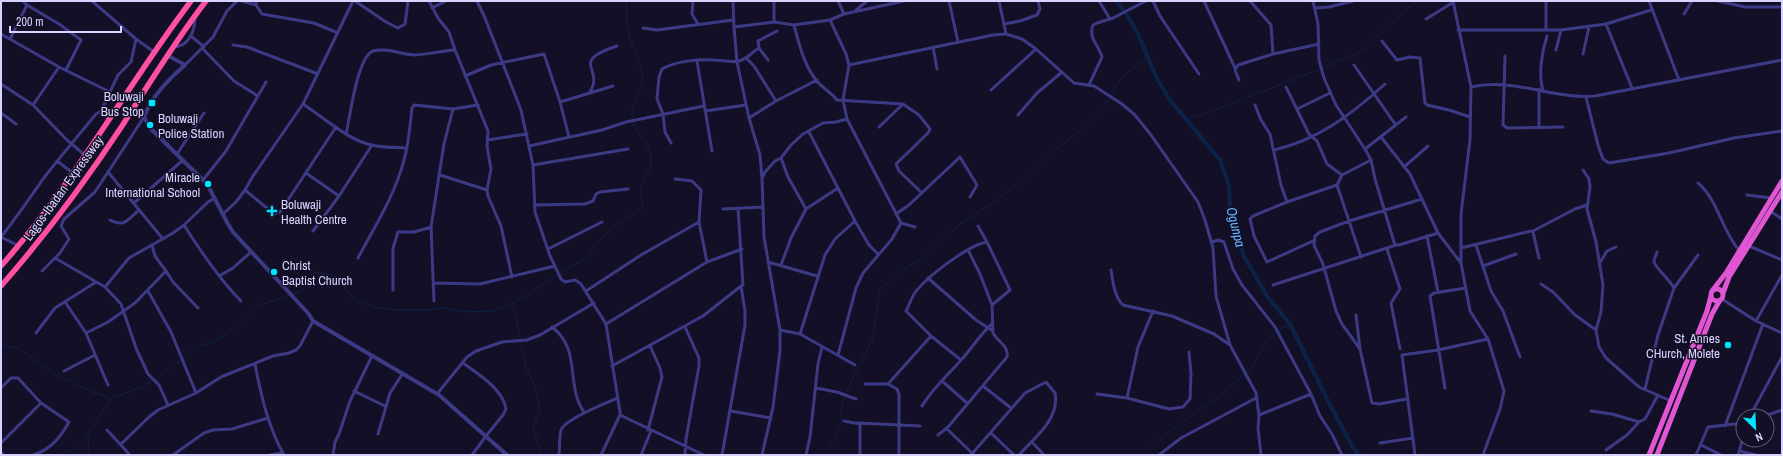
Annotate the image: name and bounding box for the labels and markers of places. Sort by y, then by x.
place label: Boluwaji Bus Stop [101,88,144,120]
marker: Boluwaji Bus Stop [147,98,157,108]
place label: Boluwaji Police Station [158,110,224,142]
marker: Boluwaji Police Station [145,120,155,130]
place label: Miracle International School [105,169,200,201]
marker: Miracle International School [203,179,213,189]
place label: Boluwaji Health Centre [281,196,347,228]
marker: Boluwaji Health Centre [266,205,278,217]
place label: Christ Baptist Church [282,257,353,289]
marker: Christ Baptist Church [269,267,279,277]
place label: St. Annes CHurch, Molete [1646,330,1720,362]
marker: St. Annes CHurch, Molete [1723,340,1733,350]

